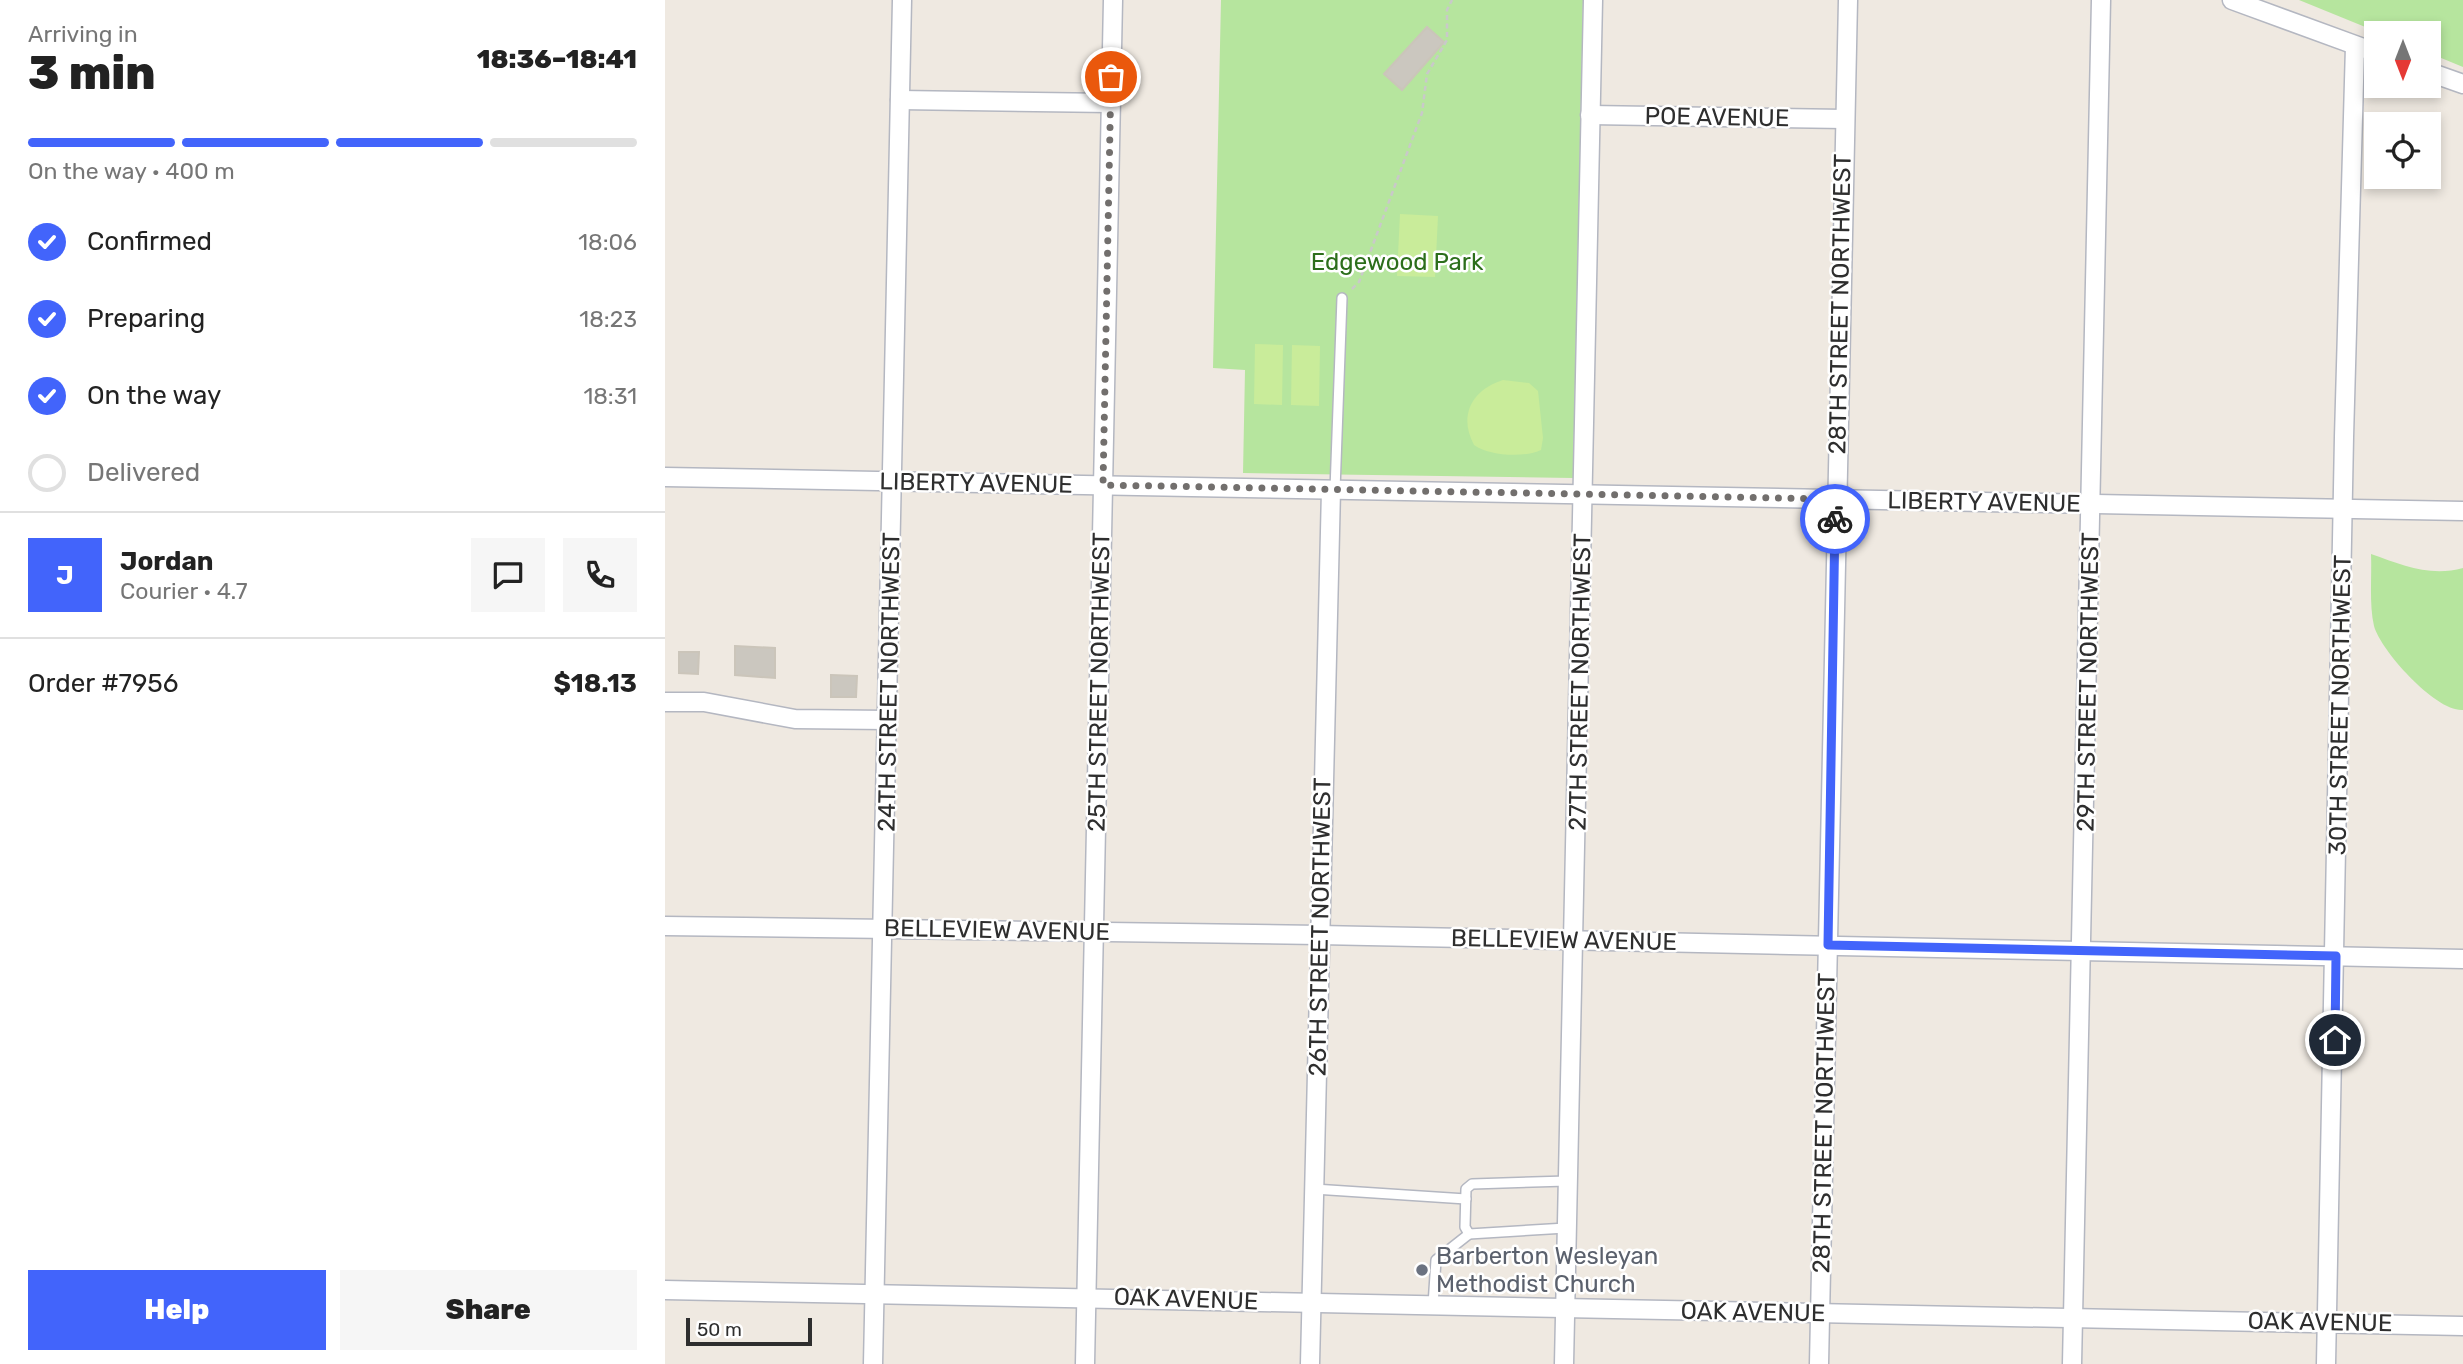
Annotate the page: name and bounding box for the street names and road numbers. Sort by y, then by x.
street label: POE AVENUE [1644,102,1790,132]
street label: 28TH STREET NORTHWEST [1823,153,1857,455]
street label: LIBERTY AVENUE [879,467,1073,499]
street label: LIBERTY AVENUE [1887,486,2081,518]
street label: 24TH STREET NORTHWEST [872,532,906,832]
street label: 25TH STREET NORTHWEST [1082,532,1116,832]
street label: 29TH STREET NORTHWEST [2071,532,2105,832]
street label: 27TH STREET NORTHWEST [1563,533,1597,831]
street label: 30TH STREET NORTHWEST [2323,554,2357,856]
street label: 26TH STREET NORTHWEST [1303,777,1337,1077]
street label: BELLEVIEW AVENUE [884,914,1110,946]
street label: BELLEVIEW AVENUE [1451,924,1677,956]
street label: 28TH STREET NORTHWEST [1807,972,1841,1274]
street label: OAK AVENUE [1113,1282,1259,1316]
street label: OAK AVENUE [1680,1297,1826,1327]
street label: OAK AVENUE [2247,1307,2393,1337]

